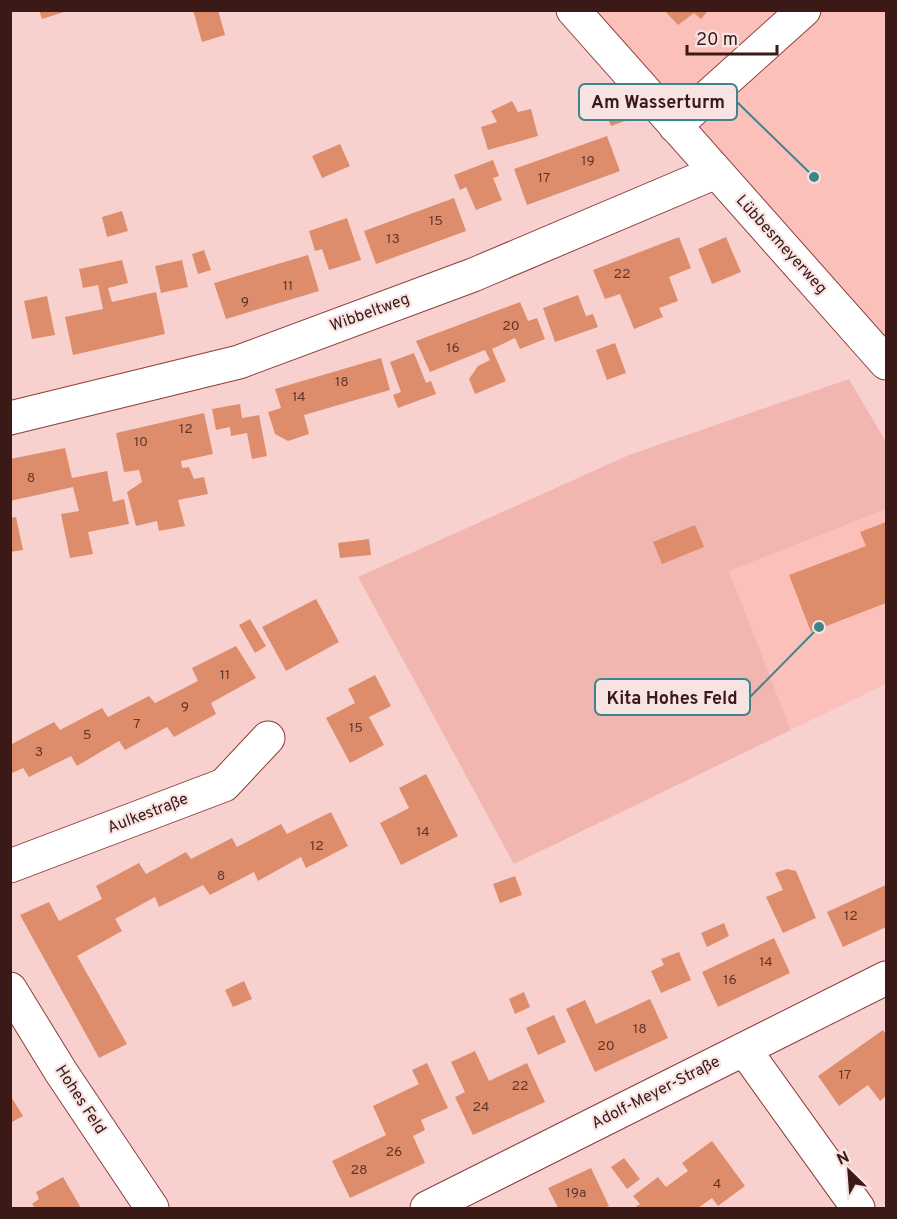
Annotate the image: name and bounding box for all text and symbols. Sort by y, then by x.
scale bar [687,18,777,56]
text: 20 m [696,29,738,52]
callout: Am Wasserturm [579,84,737,120]
text: Am Wasserturm [591,92,725,115]
house number: 19 [581,153,595,170]
house number: 17 [538,170,550,187]
street label: Lübbesmeyerweg [731,191,831,299]
house number: 15 [429,213,443,230]
house number: 13 [386,231,400,248]
house number: 22 [613,266,631,283]
house number: 11 [283,278,293,295]
street label: Wibbeltweg [327,289,413,337]
house number: 9 [241,294,249,311]
house number: 20 [502,318,520,335]
house number: 16 [446,340,460,357]
house number: 18 [335,374,349,391]
house number: 14 [292,389,306,406]
house number: 12 [179,421,193,438]
house number: 10 [134,434,148,451]
house number: 8 [27,470,35,487]
house number: 11 [220,667,230,684]
callout: Kita Hohes Feld [595,679,750,715]
text: Kita Hohes Feld [606,688,738,711]
house number: 9 [181,699,189,716]
house number: 7 [133,716,141,733]
house number: 15 [349,720,363,737]
house number: 5 [83,727,91,744]
house number: 3 [35,744,43,761]
street label: Aulkestraße [105,789,191,839]
house number: 14 [416,824,430,841]
house number: 12 [310,838,324,855]
house number: 8 [217,868,225,885]
house number: 12 [844,908,858,925]
house number: 14 [759,954,773,971]
house number: 16 [723,972,737,989]
house number: 18 [633,1021,647,1038]
house number: 20 [597,1038,615,1055]
street label: Adolf-Meyer-Straße [588,1052,724,1134]
street label: Hohes Feld [50,1062,110,1138]
house number: 17 [839,1067,851,1084]
house number: 22 [511,1078,529,1095]
house number: 24 [472,1099,490,1116]
north arrow [819,1141,879,1201]
house number: 26 [386,1144,402,1161]
text: N [834,1148,853,1171]
house number: 28 [350,1162,368,1179]
house number: 4 [713,1176,721,1193]
house number: 19a [566,1185,586,1202]

